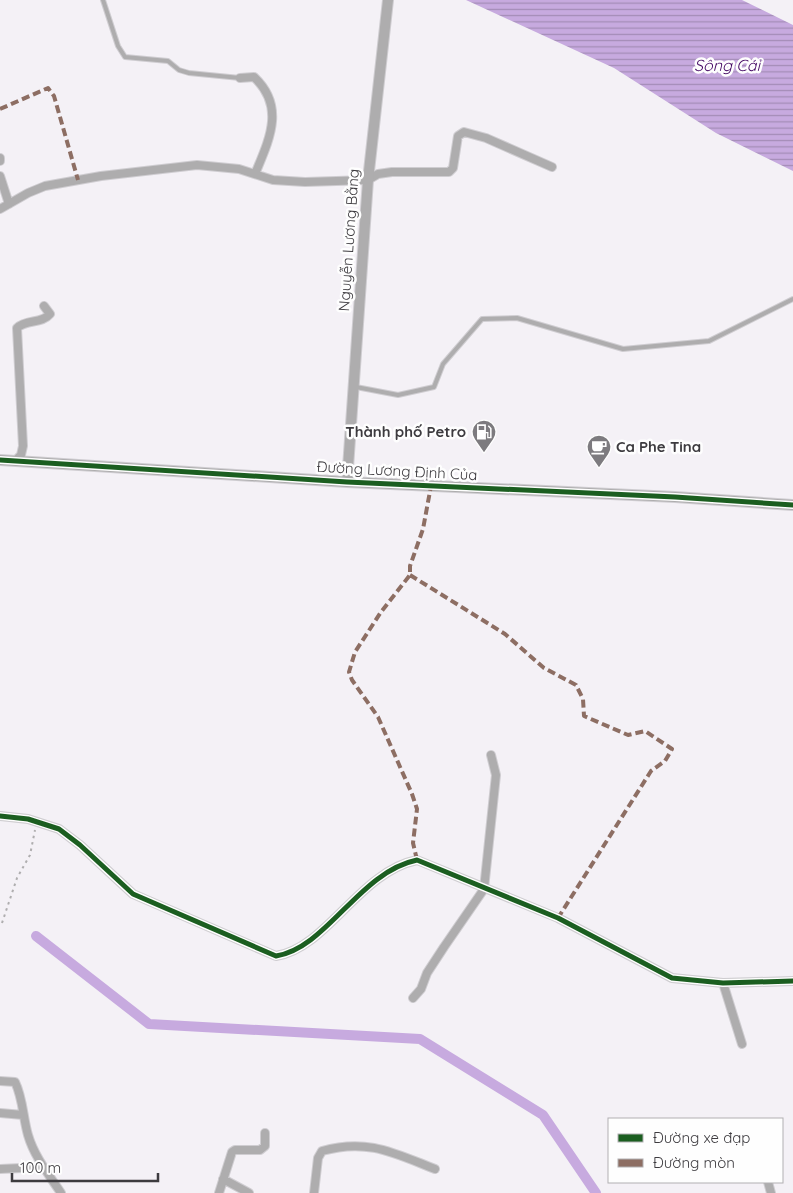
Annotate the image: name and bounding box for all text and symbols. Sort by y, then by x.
water label: Sông Cái [694,55,761,75]
street label: Nguyễn Lương Bằng [334,168,363,312]
fuel station icon: Thành phố Petro [471,419,497,453]
place label: Thành phố Petro [345,422,466,441]
cafe icon: Ca Phe Tina [586,434,612,468]
place label: Ca Phe Tina [616,437,701,456]
street label: Đường Lương Định Của [316,457,478,484]
legend [608,1118,783,1183]
text: Đường xe đạp [653,1128,750,1147]
scale bar [12,1150,159,1182]
text: Đường mòn [653,1153,735,1172]
text: 100 m [20,1158,61,1177]

